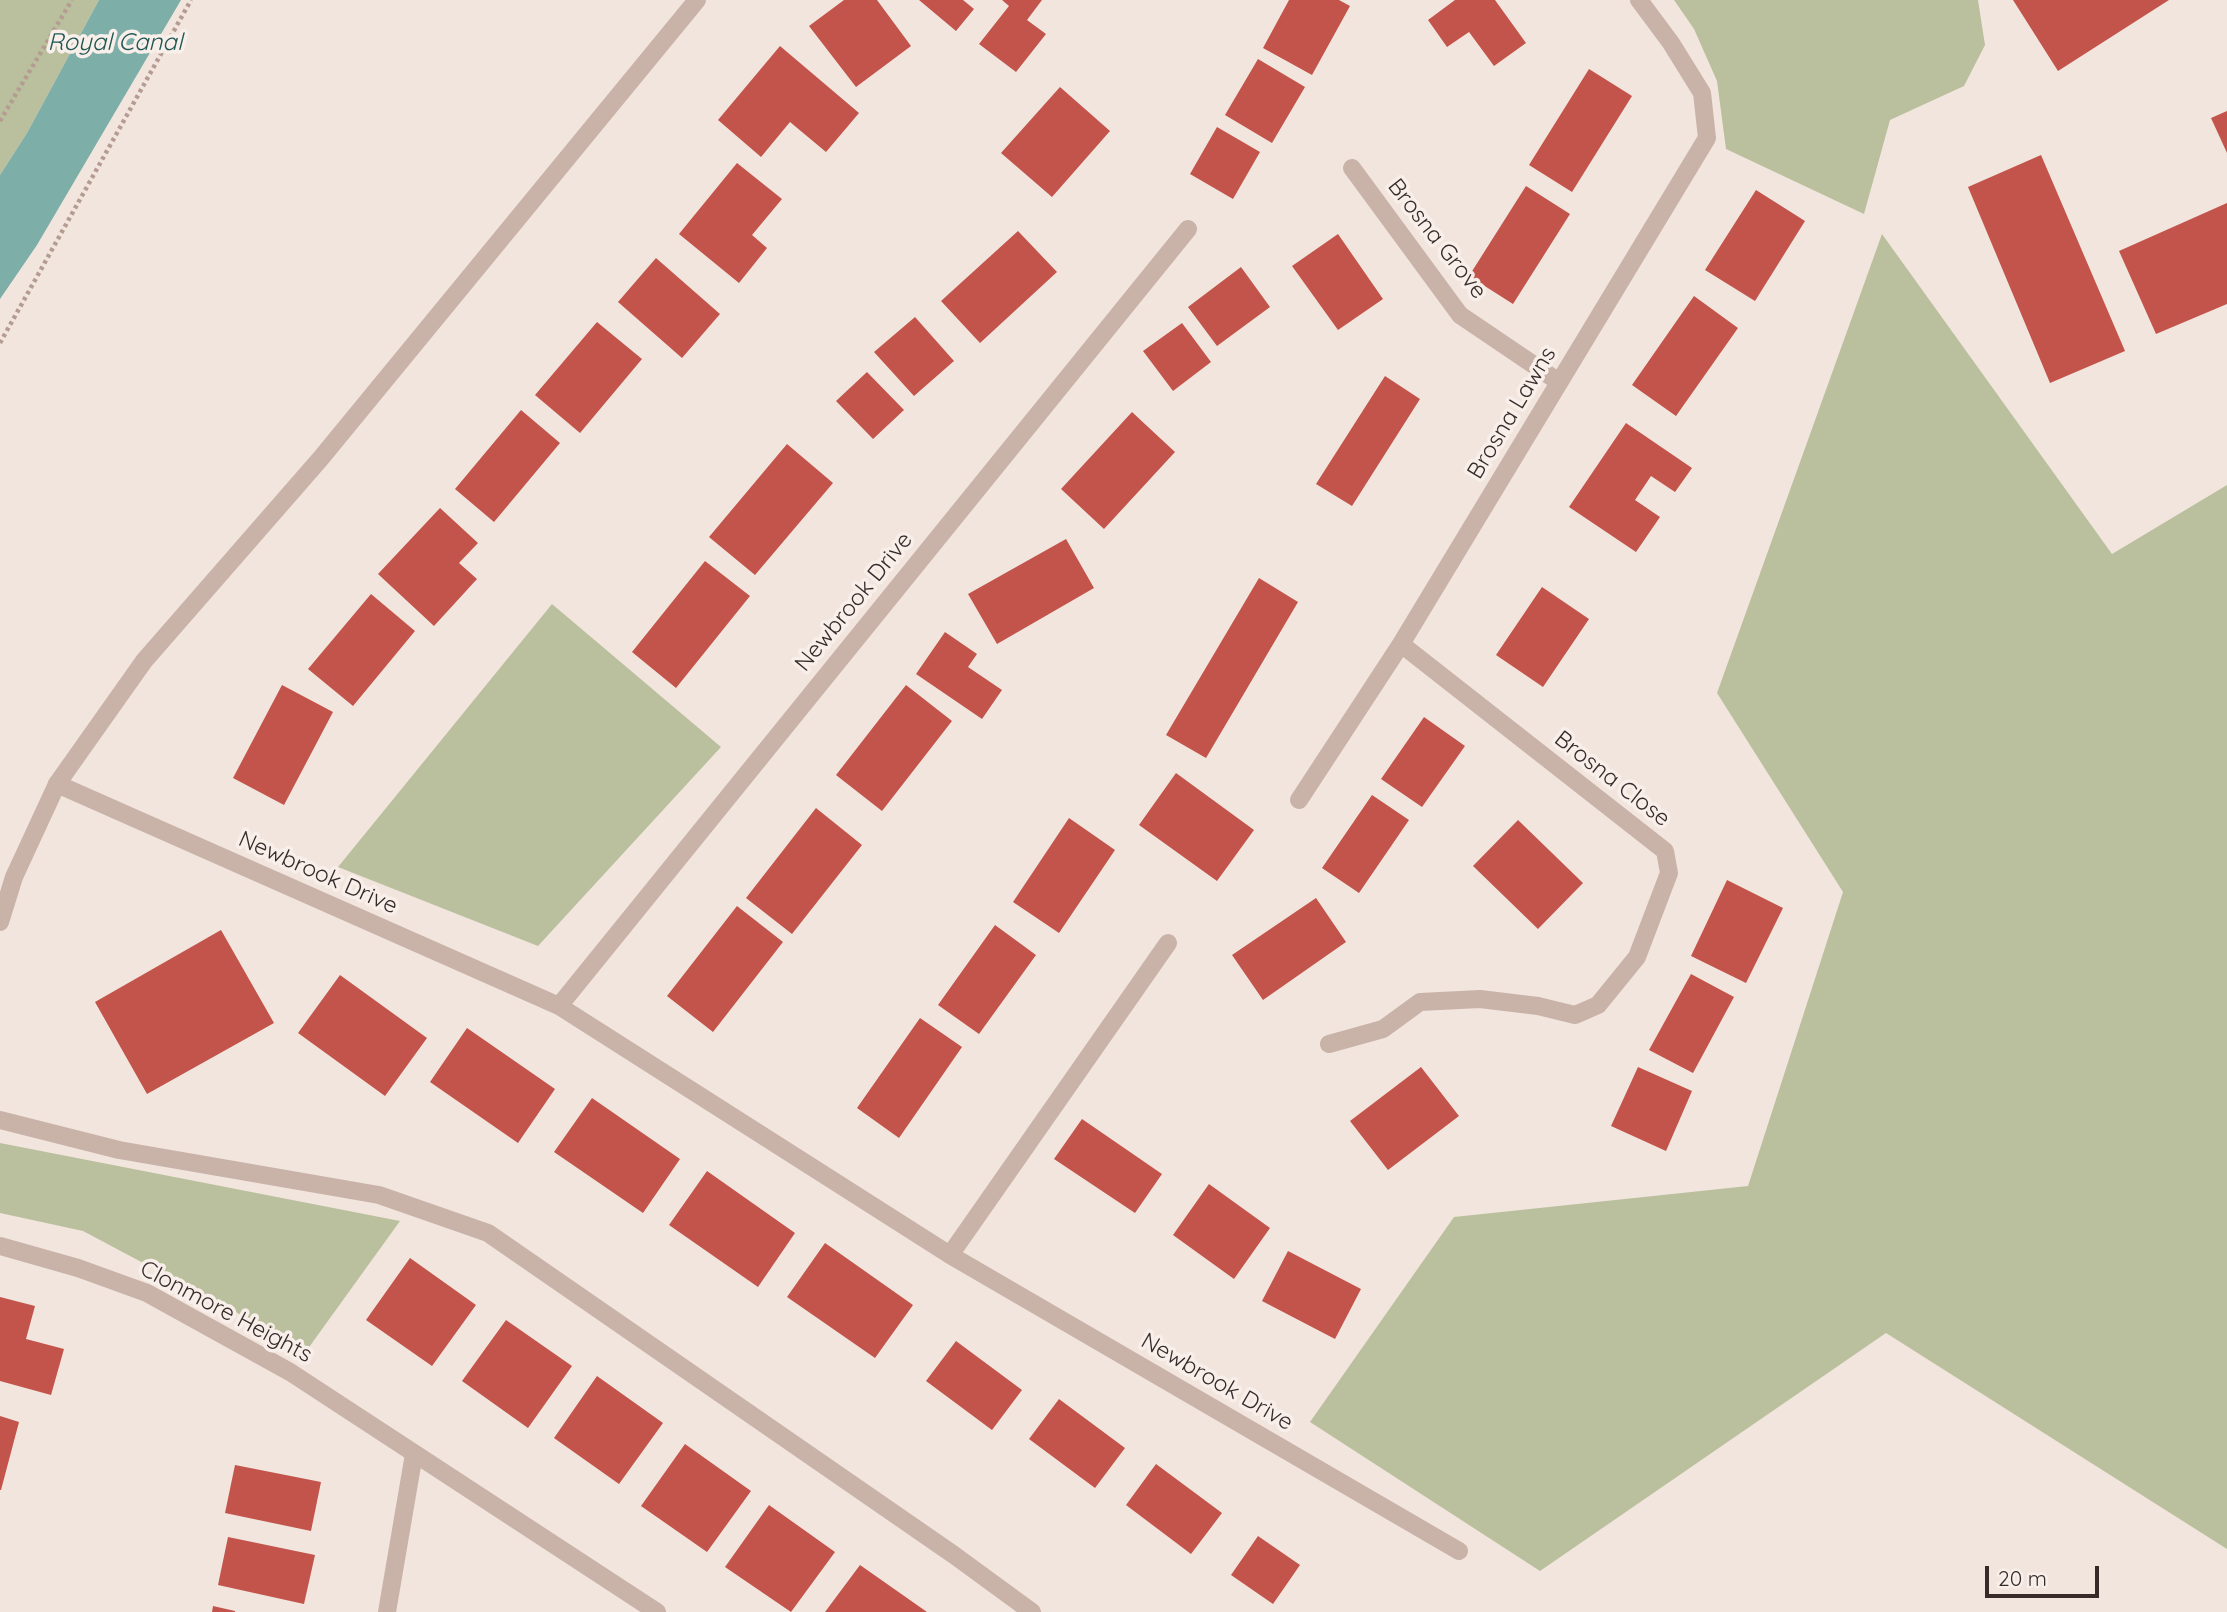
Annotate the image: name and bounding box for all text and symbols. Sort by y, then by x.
water label: Royal Canal [48,29,182,57]
street label: Brosna Grove [1382,174,1492,304]
street label: Brosna Lawns [1462,342,1562,484]
street label: Newbrook Drive [789,527,919,677]
street label: Brosna Close [1549,725,1675,833]
street label: Newbrook Drive [234,826,402,920]
street label: Clonmore Heights [135,1255,317,1369]
street label: Newbrook Drive [1136,1327,1298,1437]
scale bar [1989,1552,2103,1596]
text: 20 m [1998,1565,2047,1591]

